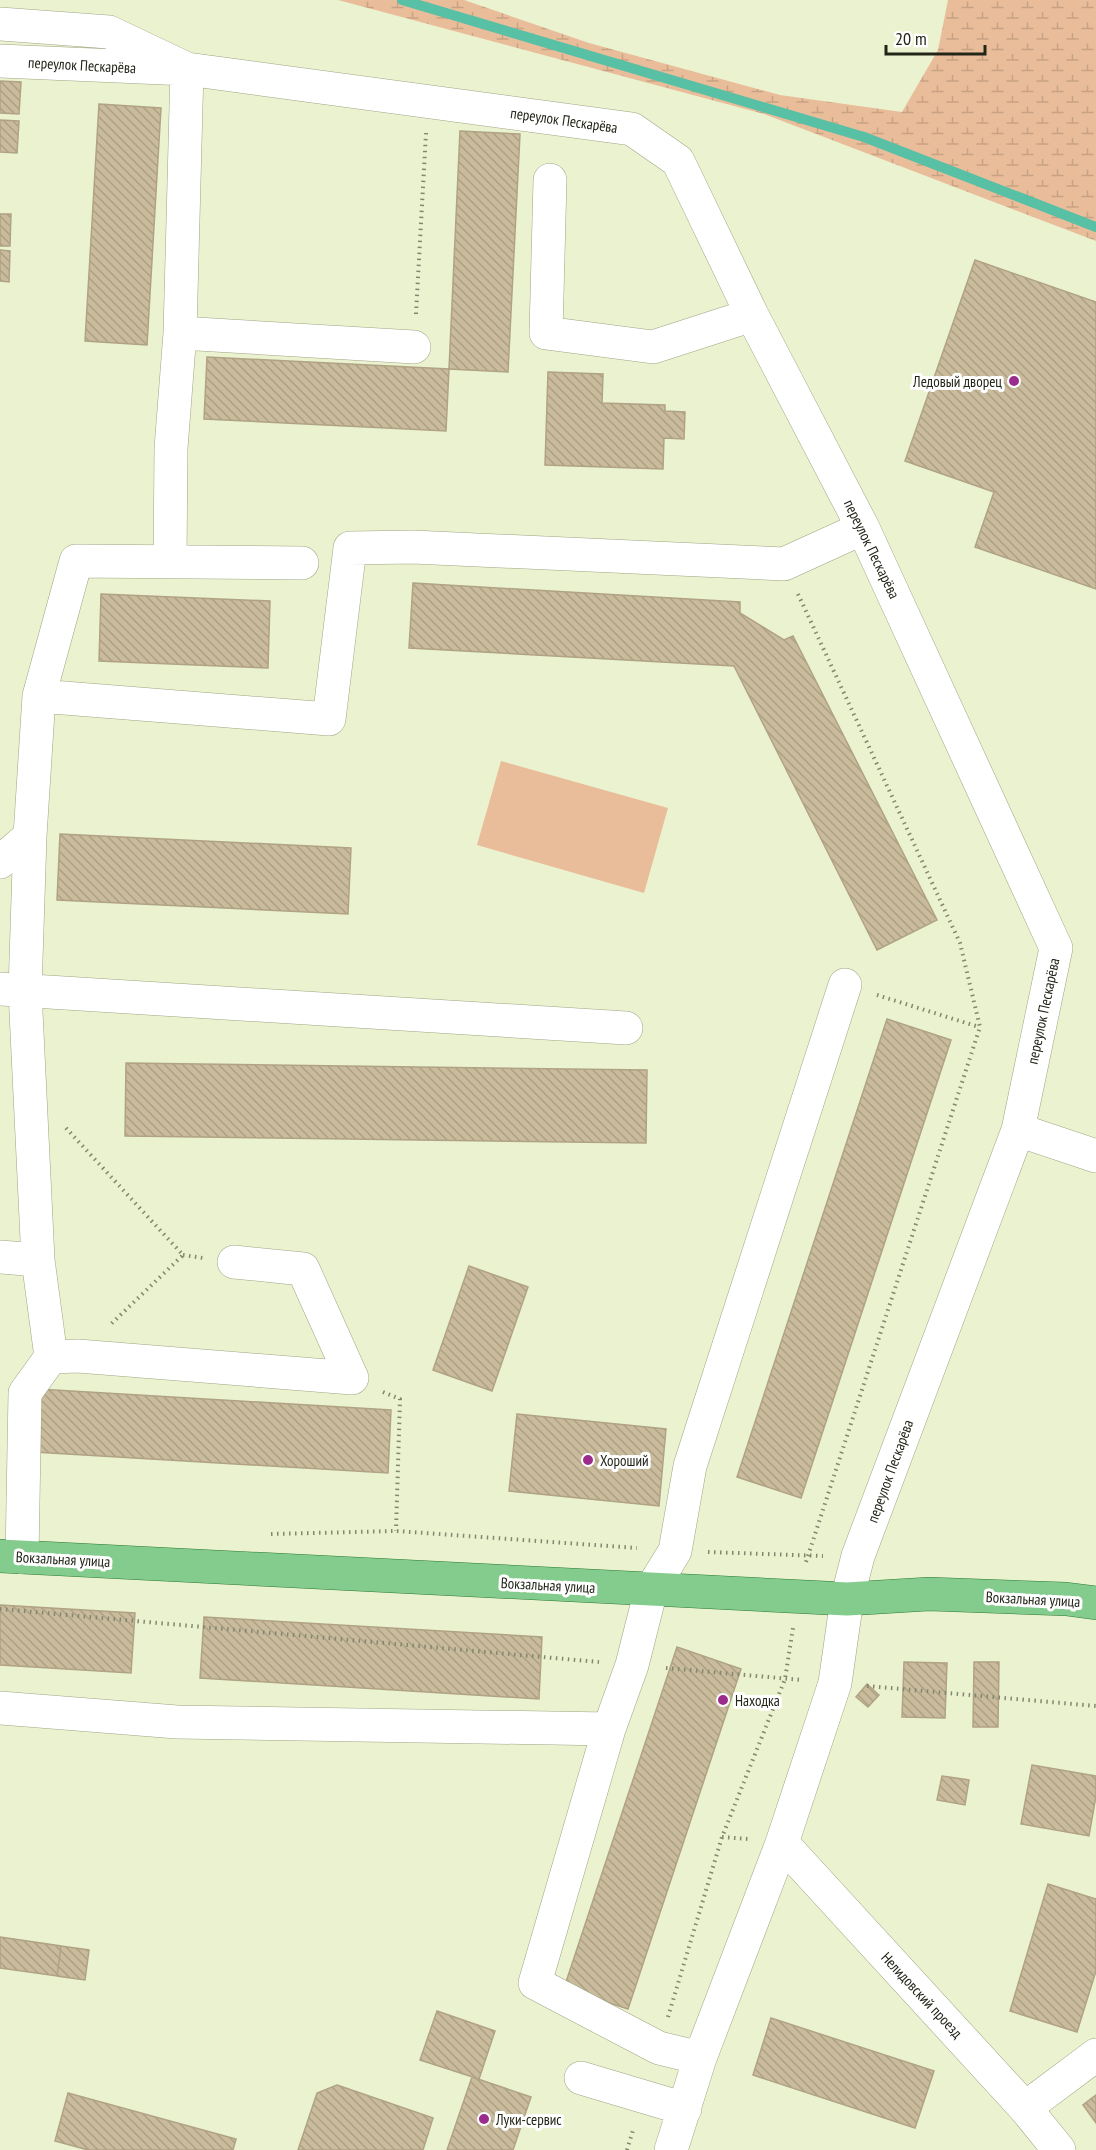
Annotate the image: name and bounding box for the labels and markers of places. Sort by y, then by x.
place label: Ледовый дворец [912,372,1002,391]
marker: Ледовый дворец [1007,374,1021,388]
place label: Хороший [600,1451,649,1470]
marker: Хороший [581,1453,595,1467]
place label: Находка [735,1691,780,1710]
marker: Находка [716,1693,730,1707]
place label: Луки-сервис [495,2110,562,2129]
marker: Луки-сервис [477,2112,491,2126]

